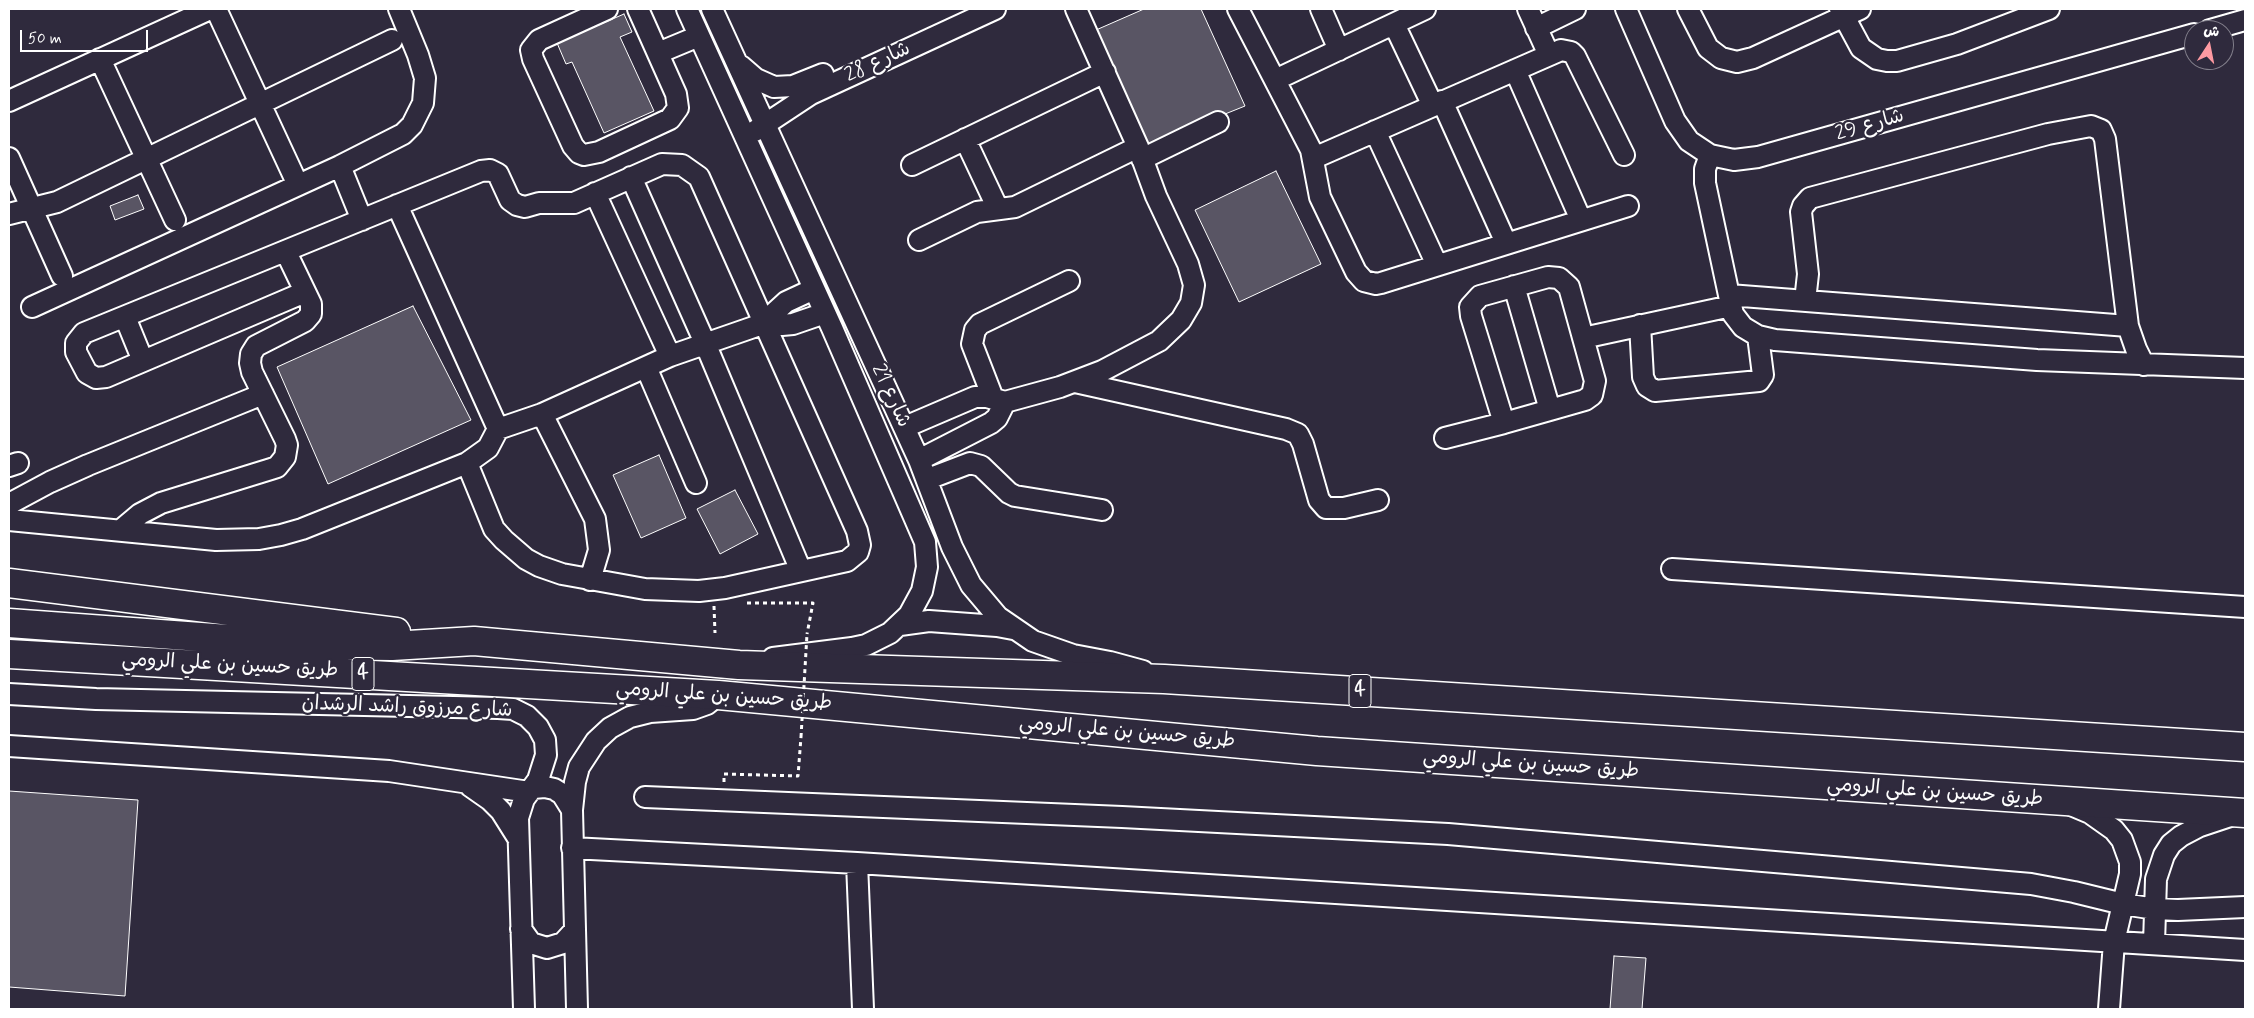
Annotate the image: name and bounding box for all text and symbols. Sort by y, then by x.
scale bar [22,20,150,52]
north arrow [2184,20,2234,70]
text: ش [2202,21,2221,42]
text: 50 m [28,29,62,49]
street label: شارع 28 [841,37,915,89]
street label: شارع 29 [1833,105,1907,147]
street label: شارع 21 [865,361,915,431]
street label: طريق حسين بن علي الرومي [121,648,339,684]
road number: 4 [352,658,374,691]
road number: 4 [1349,674,1371,708]
street label: طريق حسين بن علي الرومي [615,677,833,717]
street label: شارع مرزوق راشد الرشدان [301,692,513,724]
street label: طريق حسين بن علي الرومي [1018,712,1236,754]
street label: طريق حسين بن علي الرومي [1422,745,1640,785]
street label: طريق حسين بن علي الرومي [1826,773,2044,813]

